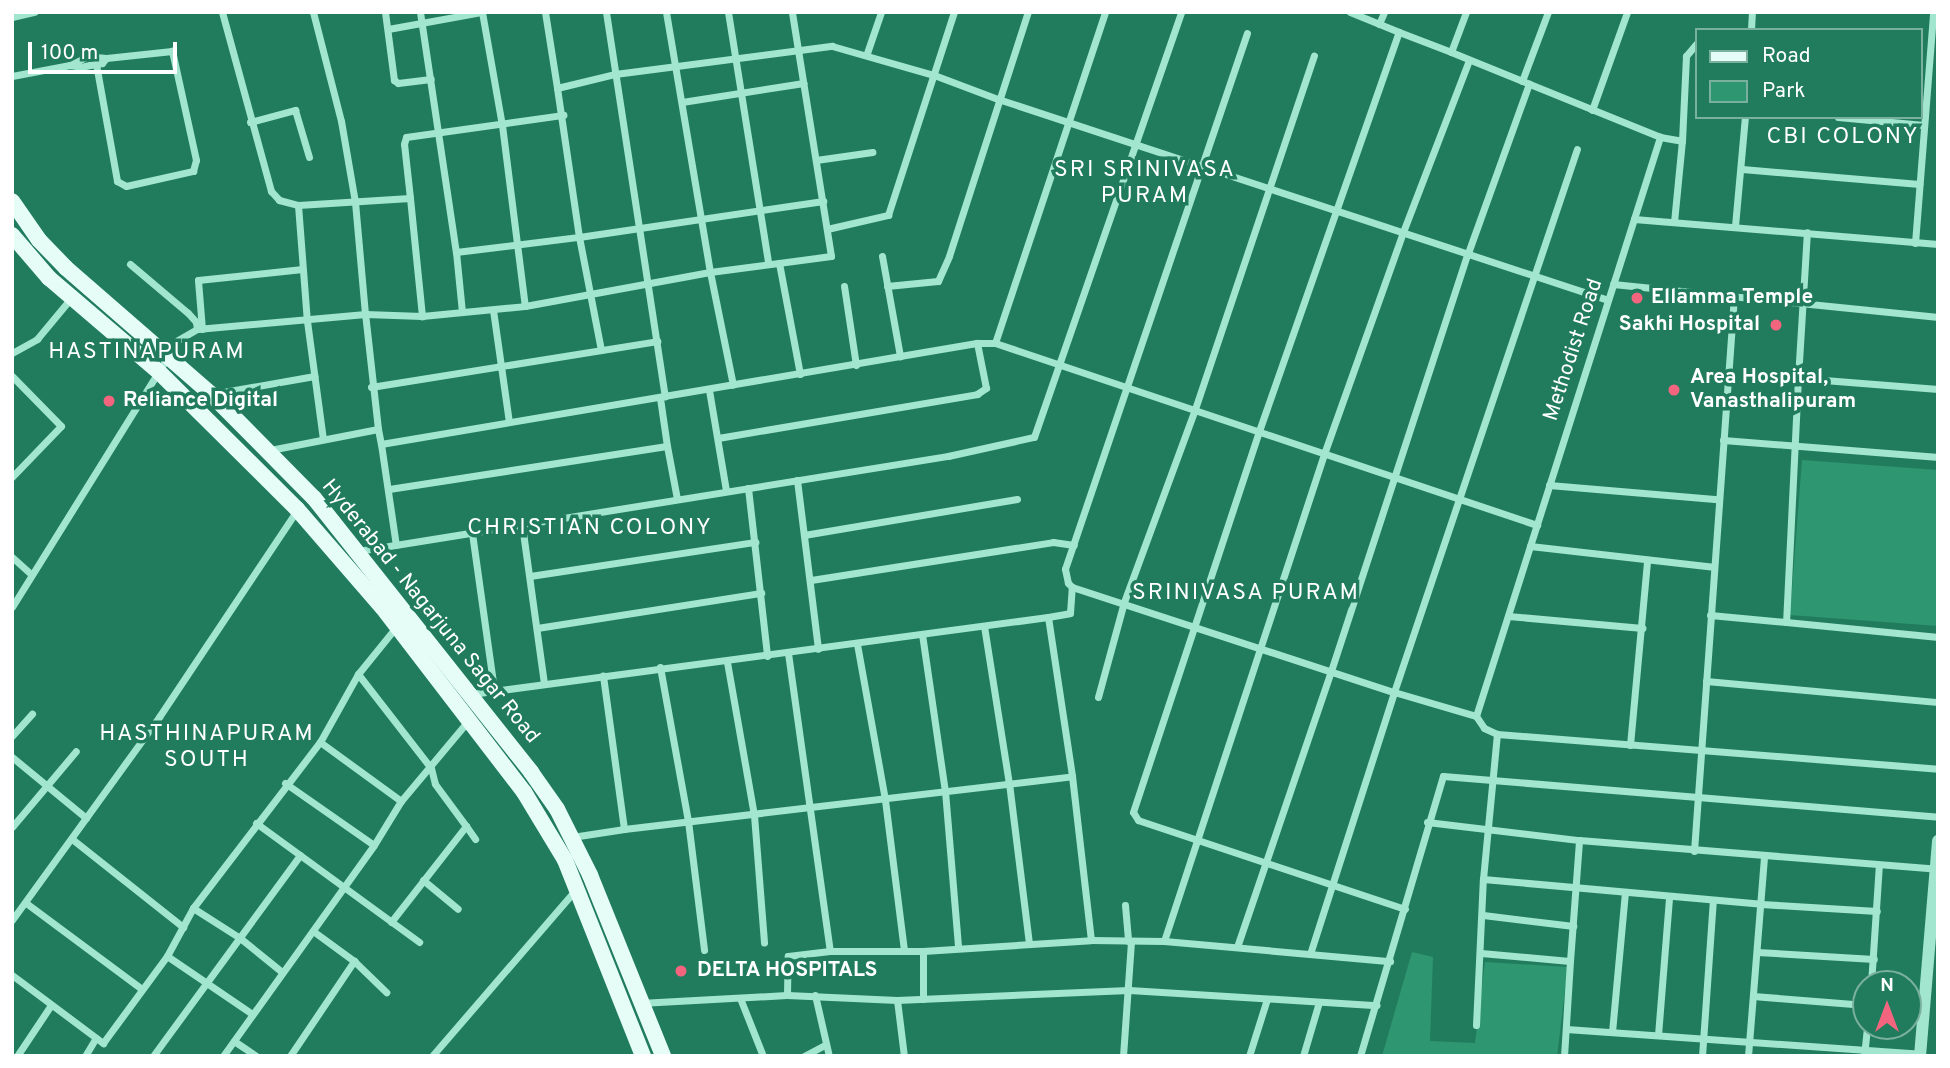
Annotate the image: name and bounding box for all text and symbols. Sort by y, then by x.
scale bar [32,28,180,72]
legend [1694,28,1922,119]
text: 100 m [41,40,98,67]
text: Road [1762,43,1811,70]
text: Park [1762,78,1805,105]
district label: CBI COLONY [1768,124,1918,152]
district label: SRI SRINIVASA PURAM [1056,157,1234,211]
street label: Methodist Road [1539,276,1609,424]
place label: Ellamma Temple [1651,285,1813,311]
marker: Ellamma Temple [1629,290,1645,306]
place label: Sakhi Hospital [1619,312,1760,338]
marker: Sakhi Hospital [1766,315,1786,335]
district label: HASTINAPURAM [50,339,244,367]
place label: Area Hospital, Vanasthalipuram [1690,365,1856,415]
marker: Area Hospital, Vanasthalipuram [1664,380,1684,400]
place label: Reliance Digital [123,388,278,414]
marker: Reliance Digital [101,393,117,409]
street label: Hyderabad - Nagarjuna Sagar Road [316,475,544,749]
district label: CHRISTIAN COLONY [469,515,711,543]
district label: SRINIVASA PURAM [1133,580,1359,608]
district label: HASTHINAPURAM SOUTH [101,721,313,775]
place label: DELTA HOSPITALS [697,958,878,984]
marker: DELTA HOSPITALS [671,961,691,981]
north arrow [1852,970,1922,1040]
text: N [1880,974,1894,998]

